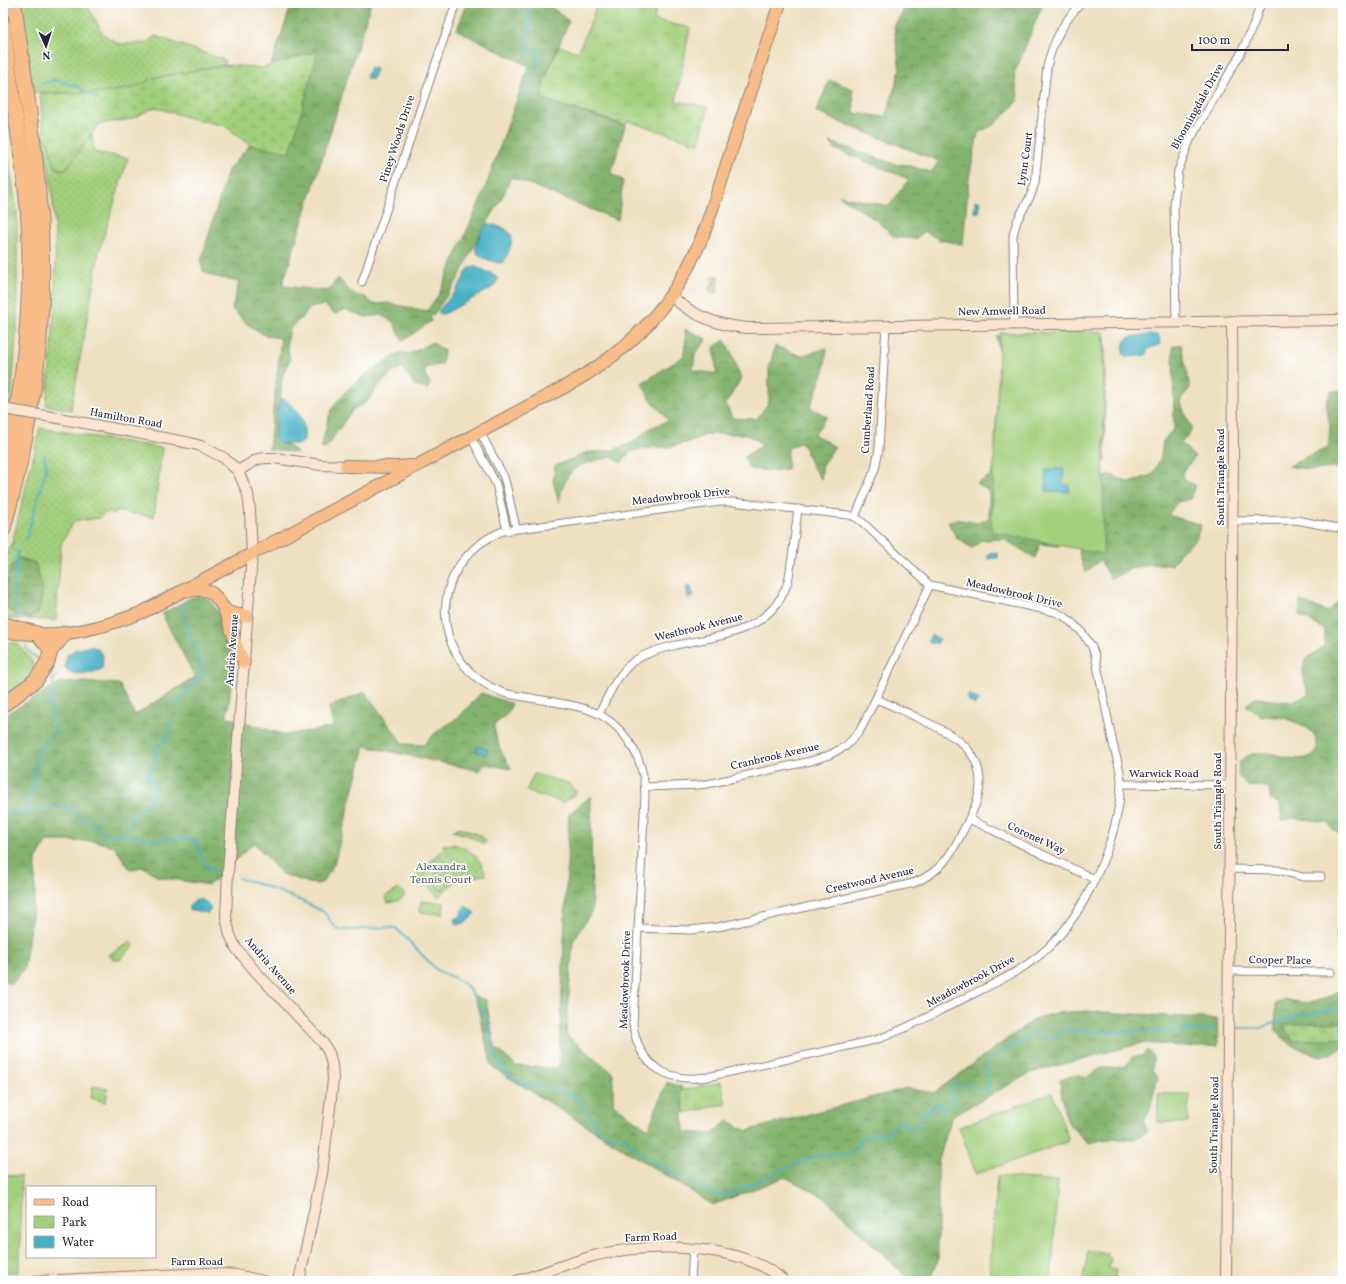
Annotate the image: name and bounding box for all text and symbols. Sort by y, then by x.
north arrow [26,26,66,66]
scale bar [1192,26,1288,52]
text: 100 m [1198,33,1231,49]
text: N [42,47,51,62]
street label: Bloomingdale Drive [1168,61,1228,153]
street label: Piney Woods Drive [377,94,419,184]
street label: Lynn Court [1015,131,1037,187]
street label: New Amwell Road [958,304,1046,320]
street label: Cumberland Road [858,366,880,454]
street label: Hamilton Road [89,405,163,433]
street label: South Triangle Road [1214,428,1229,526]
street label: Meadowbrook Drive [631,484,731,510]
street label: Meadowbrook Drive [964,576,1064,612]
street label: Westbrook Avenue [653,610,745,646]
street label: Andria Avenue [223,614,243,686]
street label: Cranbrook Avenue [729,740,821,774]
street label: South Triangle Road [1211,752,1226,850]
street label: Warwick Road [1129,767,1199,782]
street label: Coronet Way [1005,819,1067,859]
park label: Alexandra Tennis Court [410,860,472,888]
street label: Crestwood Avenue [824,864,916,898]
street label: Meadowbrook Drive [617,931,635,1029]
street label: Andria Avenue [241,934,299,998]
street label: Meadowbrook Drive [924,952,1018,1012]
street label: Cooper Place [1249,953,1311,969]
street label: South Triangle Road [1207,1076,1223,1174]
legend [26,1186,156,1258]
text: Road [62,1195,89,1211]
text: Park [62,1215,87,1231]
street label: Farm Road [625,1230,677,1246]
text: Water [62,1235,94,1251]
street label: Farm Road [171,1255,223,1270]

